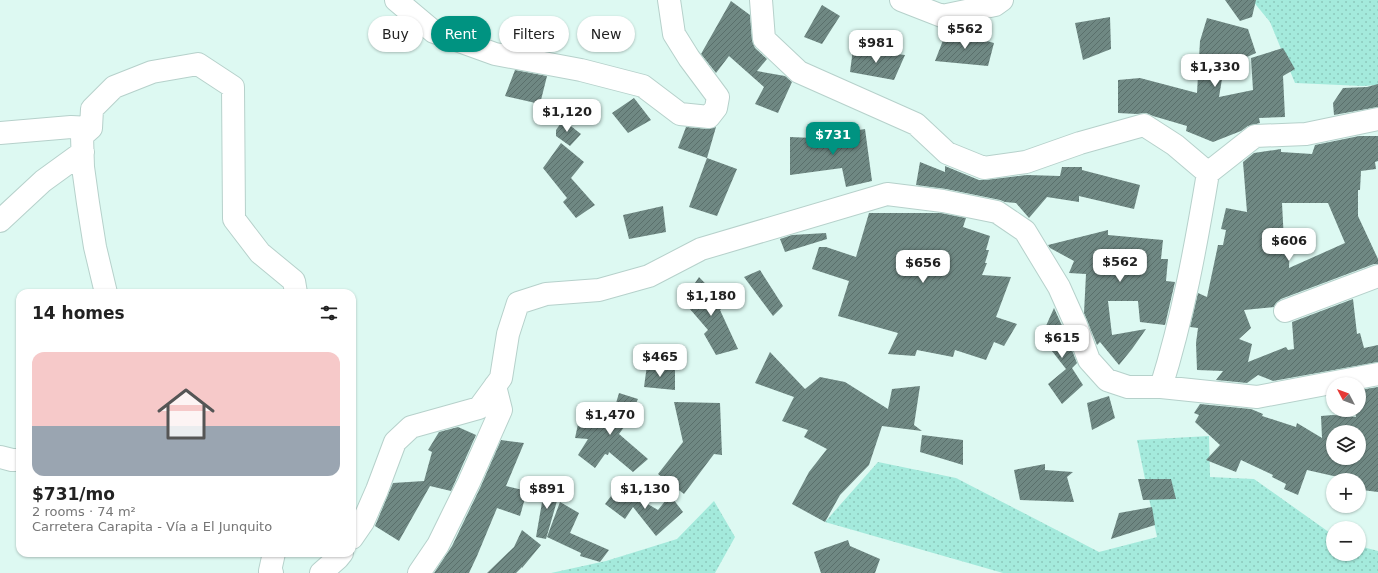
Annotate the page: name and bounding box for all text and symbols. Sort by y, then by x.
chip: Buy [368,16,423,52]
chip: Rent [431,16,491,52]
chip: Filters [499,16,569,52]
chip: New [577,16,635,52]
pin: $562 [941,16,989,50]
text: $562 [947,21,983,36]
pin: $981 [852,30,900,64]
text: $981 [858,35,894,50]
pin: $1,330 [1182,54,1248,88]
text: $1,330 [1190,59,1240,74]
pin: $1,120 [534,99,600,133]
text: $1,120 [542,104,592,119]
pin: $731 [809,122,857,156]
text: $731 [815,127,851,142]
pin: $606 [1265,228,1313,262]
text: $606 [1271,233,1307,248]
pin: $562 [1096,249,1144,283]
pin: $656 [899,250,947,284]
text: $562 [1102,254,1138,269]
text: $656 [905,255,941,270]
pin: $1,180 [678,283,744,317]
text: $1,180 [686,288,736,303]
icon: filters [318,302,340,324]
text: 14 homes [32,303,125,323]
pin: $615 [1038,325,1086,359]
text: $615 [1044,330,1080,345]
pin: $465 [636,344,684,378]
text: $465 [642,349,678,364]
north arrow [1326,377,1366,417]
map controls [1326,377,1366,561]
icon: home [150,378,222,450]
pin: $1,470 [577,402,643,436]
text: $1,470 [585,407,635,422]
button: layers [1326,425,1366,465]
button: + [1326,473,1366,513]
pin: $891 [523,476,571,510]
pin: $1,130 [612,476,678,510]
text: $891 [529,481,565,496]
text: $1,130 [620,481,670,496]
text: $731/mo [32,484,115,504]
text: 2 rooms · 74 m² [32,504,136,519]
text: Carretera Carapita - Vía a El Junquito [32,519,272,534]
button: − [1326,521,1366,561]

